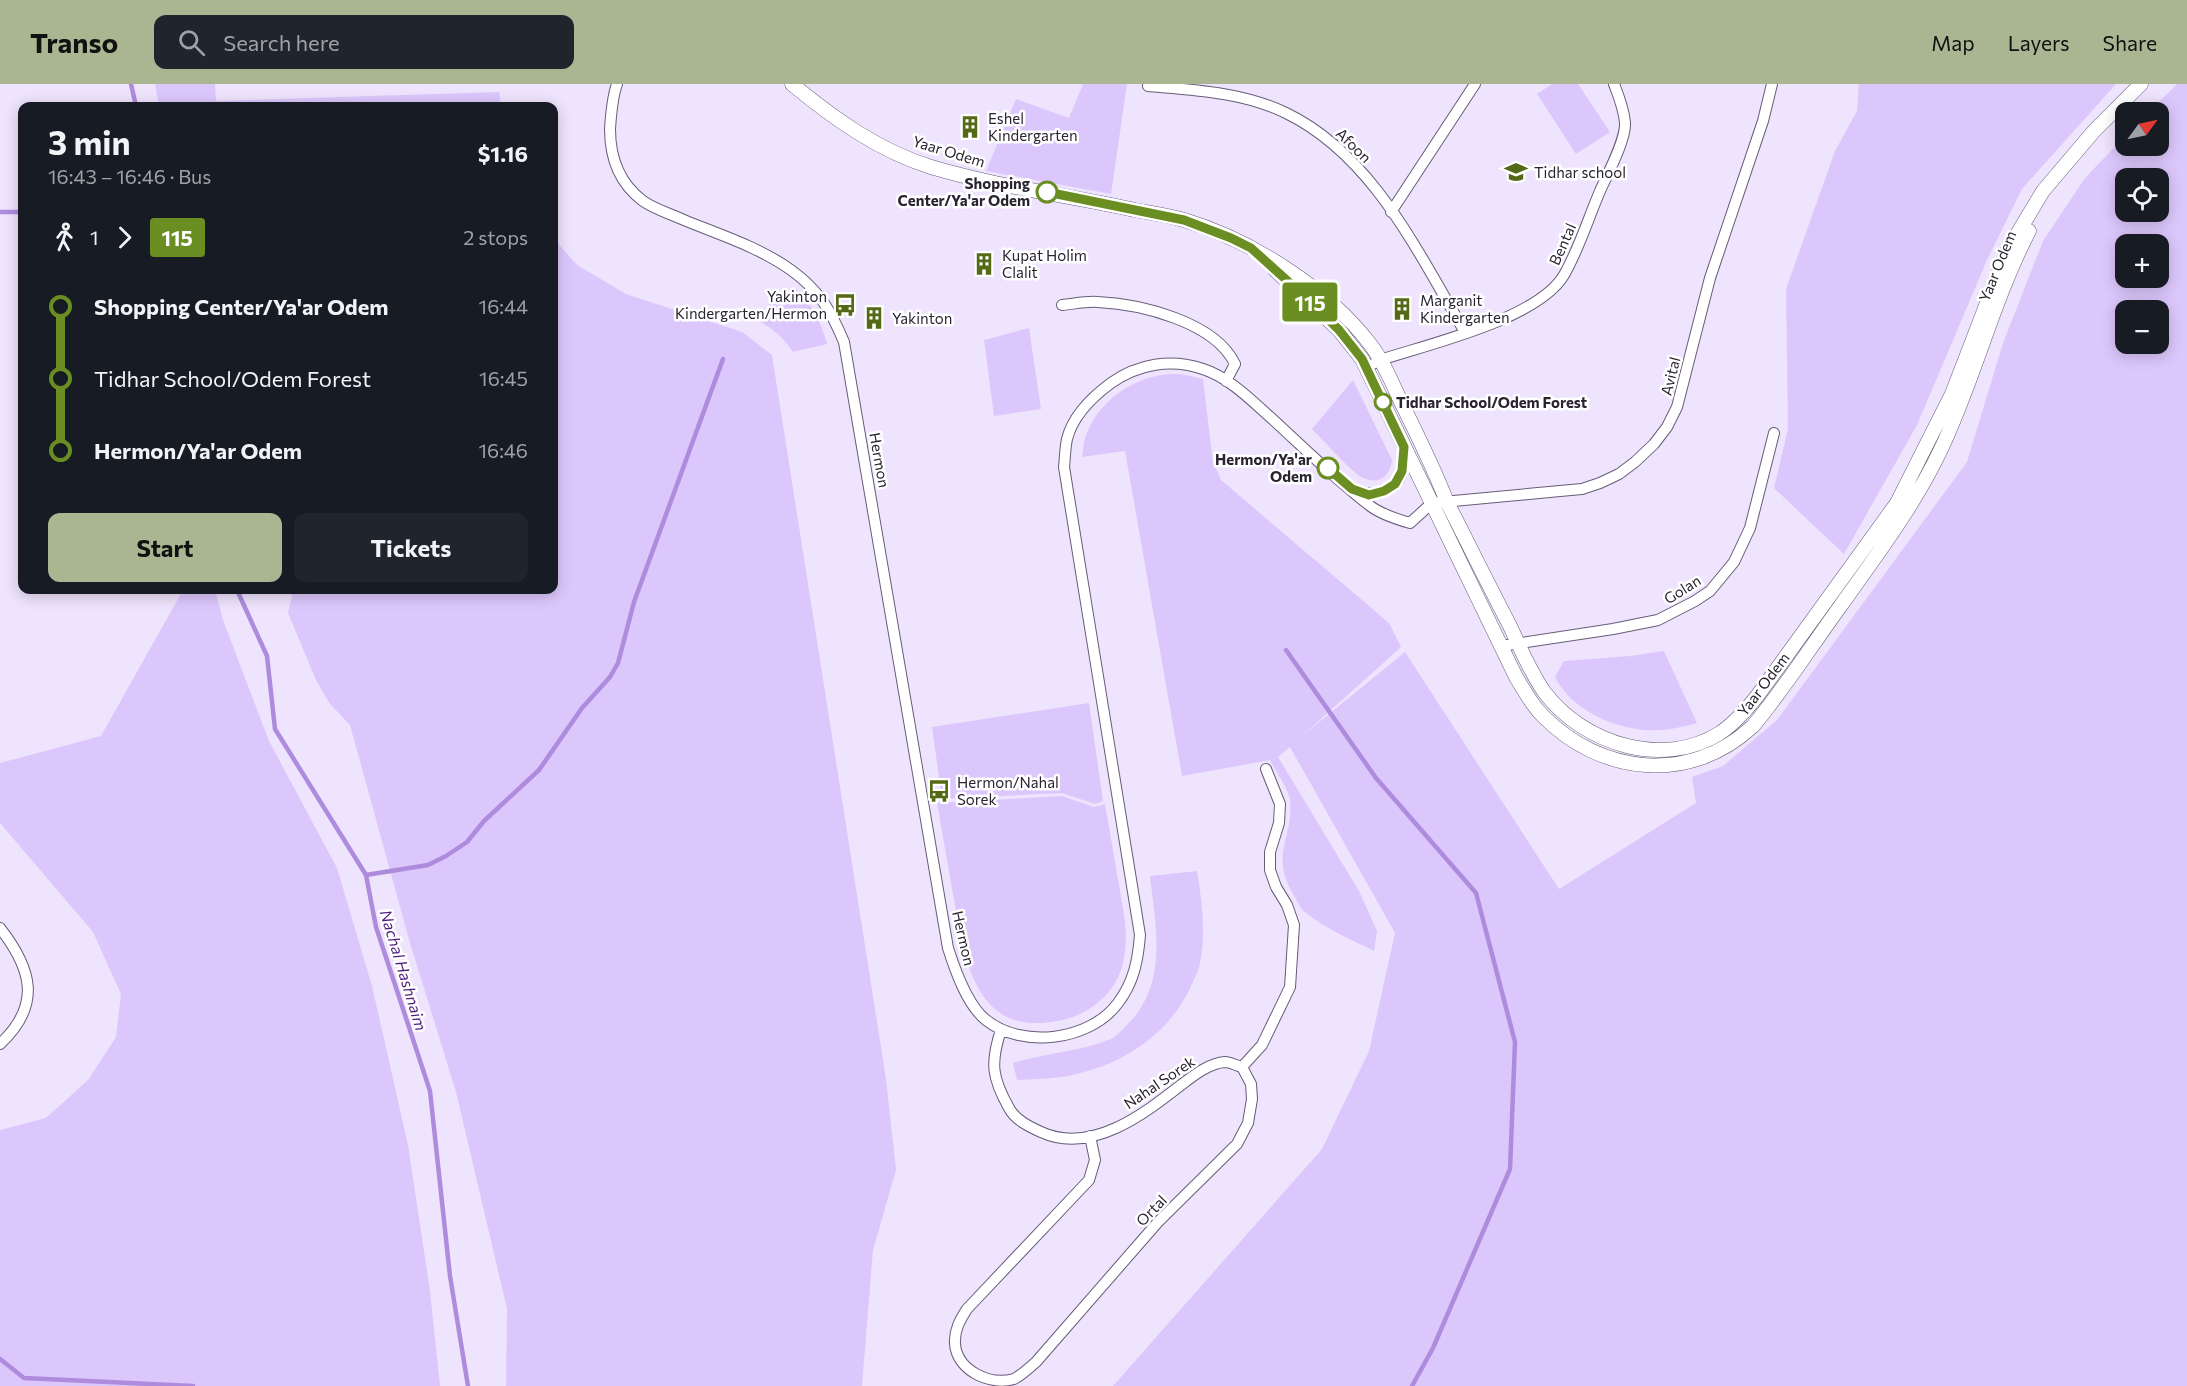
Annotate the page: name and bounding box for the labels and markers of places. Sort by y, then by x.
place label: Eshel Kindergarten [988,109,1078,144]
building icon: Eshel Kindergarten [957,114,983,140]
school or university icon: Tidhar school [1503,159,1529,185]
place label: Tidhar school [1534,163,1626,181]
place label: Shopping Center/Ya'ar Odem [898,174,1030,209]
marker: Shopping Center/Ya'ar Odem [1036,181,1058,203]
place label: Kupat Holim Clalit [1002,246,1087,281]
building icon: Kupat Holim Clalit [971,251,997,277]
place label: Yakinton Kindergarten/Hermon [675,287,827,322]
place label: Marganit Kindergarten [1420,291,1510,326]
bus stop icon: Yakinton Kindergarten/Hermon [832,292,858,318]
building icon: Marganit Kindergarten [1389,296,1415,322]
building icon: Yakinton [861,305,887,331]
place label: Yakinton [892,309,952,327]
marker: Tidhar School/Odem Forest [1374,393,1392,411]
place label: Tidhar School/Odem Forest [1396,393,1587,411]
place label: Hermon/Ya'ar Odem [1215,450,1312,485]
marker: Hermon/Ya'ar Odem [1317,457,1339,479]
place label: Hermon/Nahal Sorek [957,773,1059,808]
bus stop icon: Hermon/Nahal Sorek [926,778,952,804]

